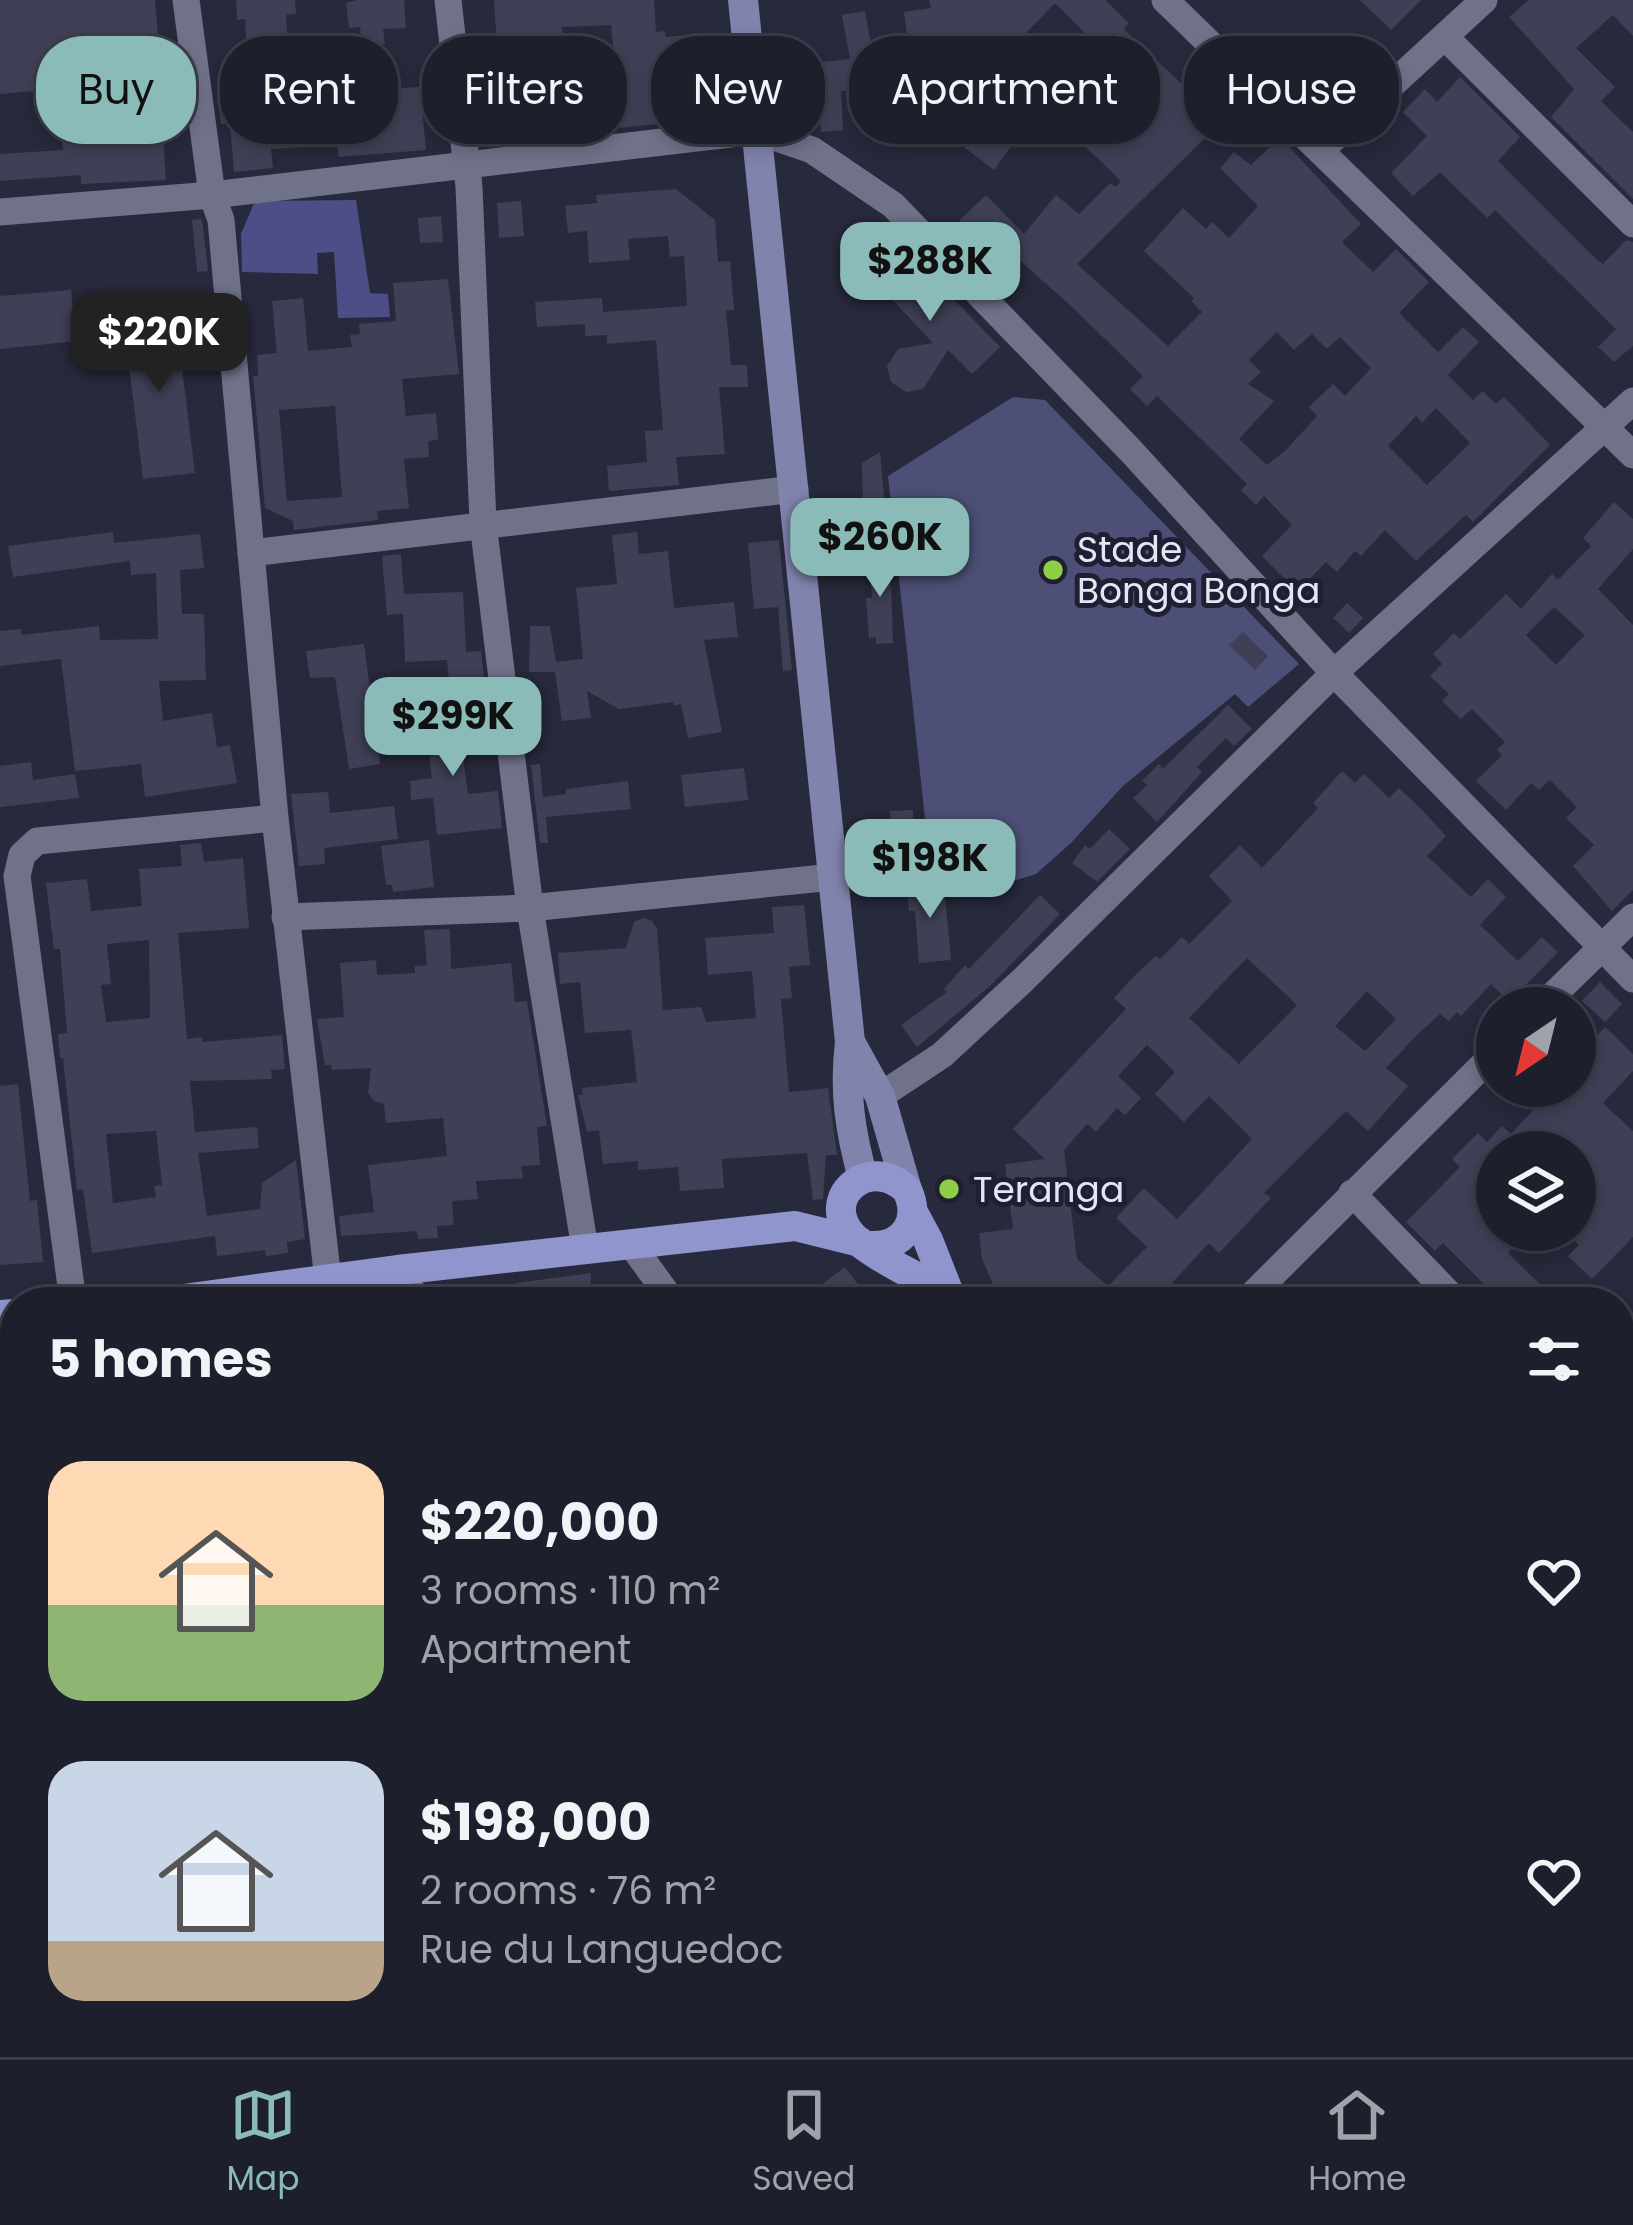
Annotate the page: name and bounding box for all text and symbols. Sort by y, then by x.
chip: Buy [36,36,196,144]
chip: Rent [220,36,398,144]
chip: Filters [422,36,627,144]
chip: New [651,36,825,144]
chip: Apartment [849,36,1160,144]
chip: House [1184,36,1399,144]
pin: $288K [846,222,1014,324]
text: $288K [867,233,993,288]
pin: $220K [75,293,243,395]
text: $220K [98,304,220,359]
pin: $260K [796,498,964,600]
text: $260K [817,509,943,564]
place label: Stade Bonga Bonga [1077,524,1320,616]
marker: Stade Bonga Bonga [1040,557,1066,583]
pin: $299K [369,677,537,779]
text: $299K [391,688,515,743]
pin: $198K [846,819,1014,921]
text: $198K [872,830,988,885]
north arrow [1476,987,1596,1107]
map controls [1476,987,1596,1251]
button: layers [1476,1131,1596,1251]
place label: Teranga [973,1164,1124,1215]
marker: Teranga [936,1176,962,1202]
text: 5 homes [48,1323,273,1395]
icon: filters [1521,1326,1587,1392]
text: $220,000 [420,1486,659,1558]
icon: home [144,1509,288,1653]
icon: heart [1521,1548,1587,1614]
text: 3 rooms · 110 m² [420,1563,720,1618]
text: Apartment [420,1622,631,1677]
text: $198,000 [420,1786,652,1858]
icon: home [144,1809,288,1953]
icon: heart [1521,1848,1587,1914]
text: 2 rooms · 76 m² [420,1863,716,1918]
text: Rue du Languedoc [420,1922,784,1977]
tab: Map [226,2082,299,2204]
tab: Saved [752,2082,855,2204]
tab: Home [1308,2082,1407,2204]

